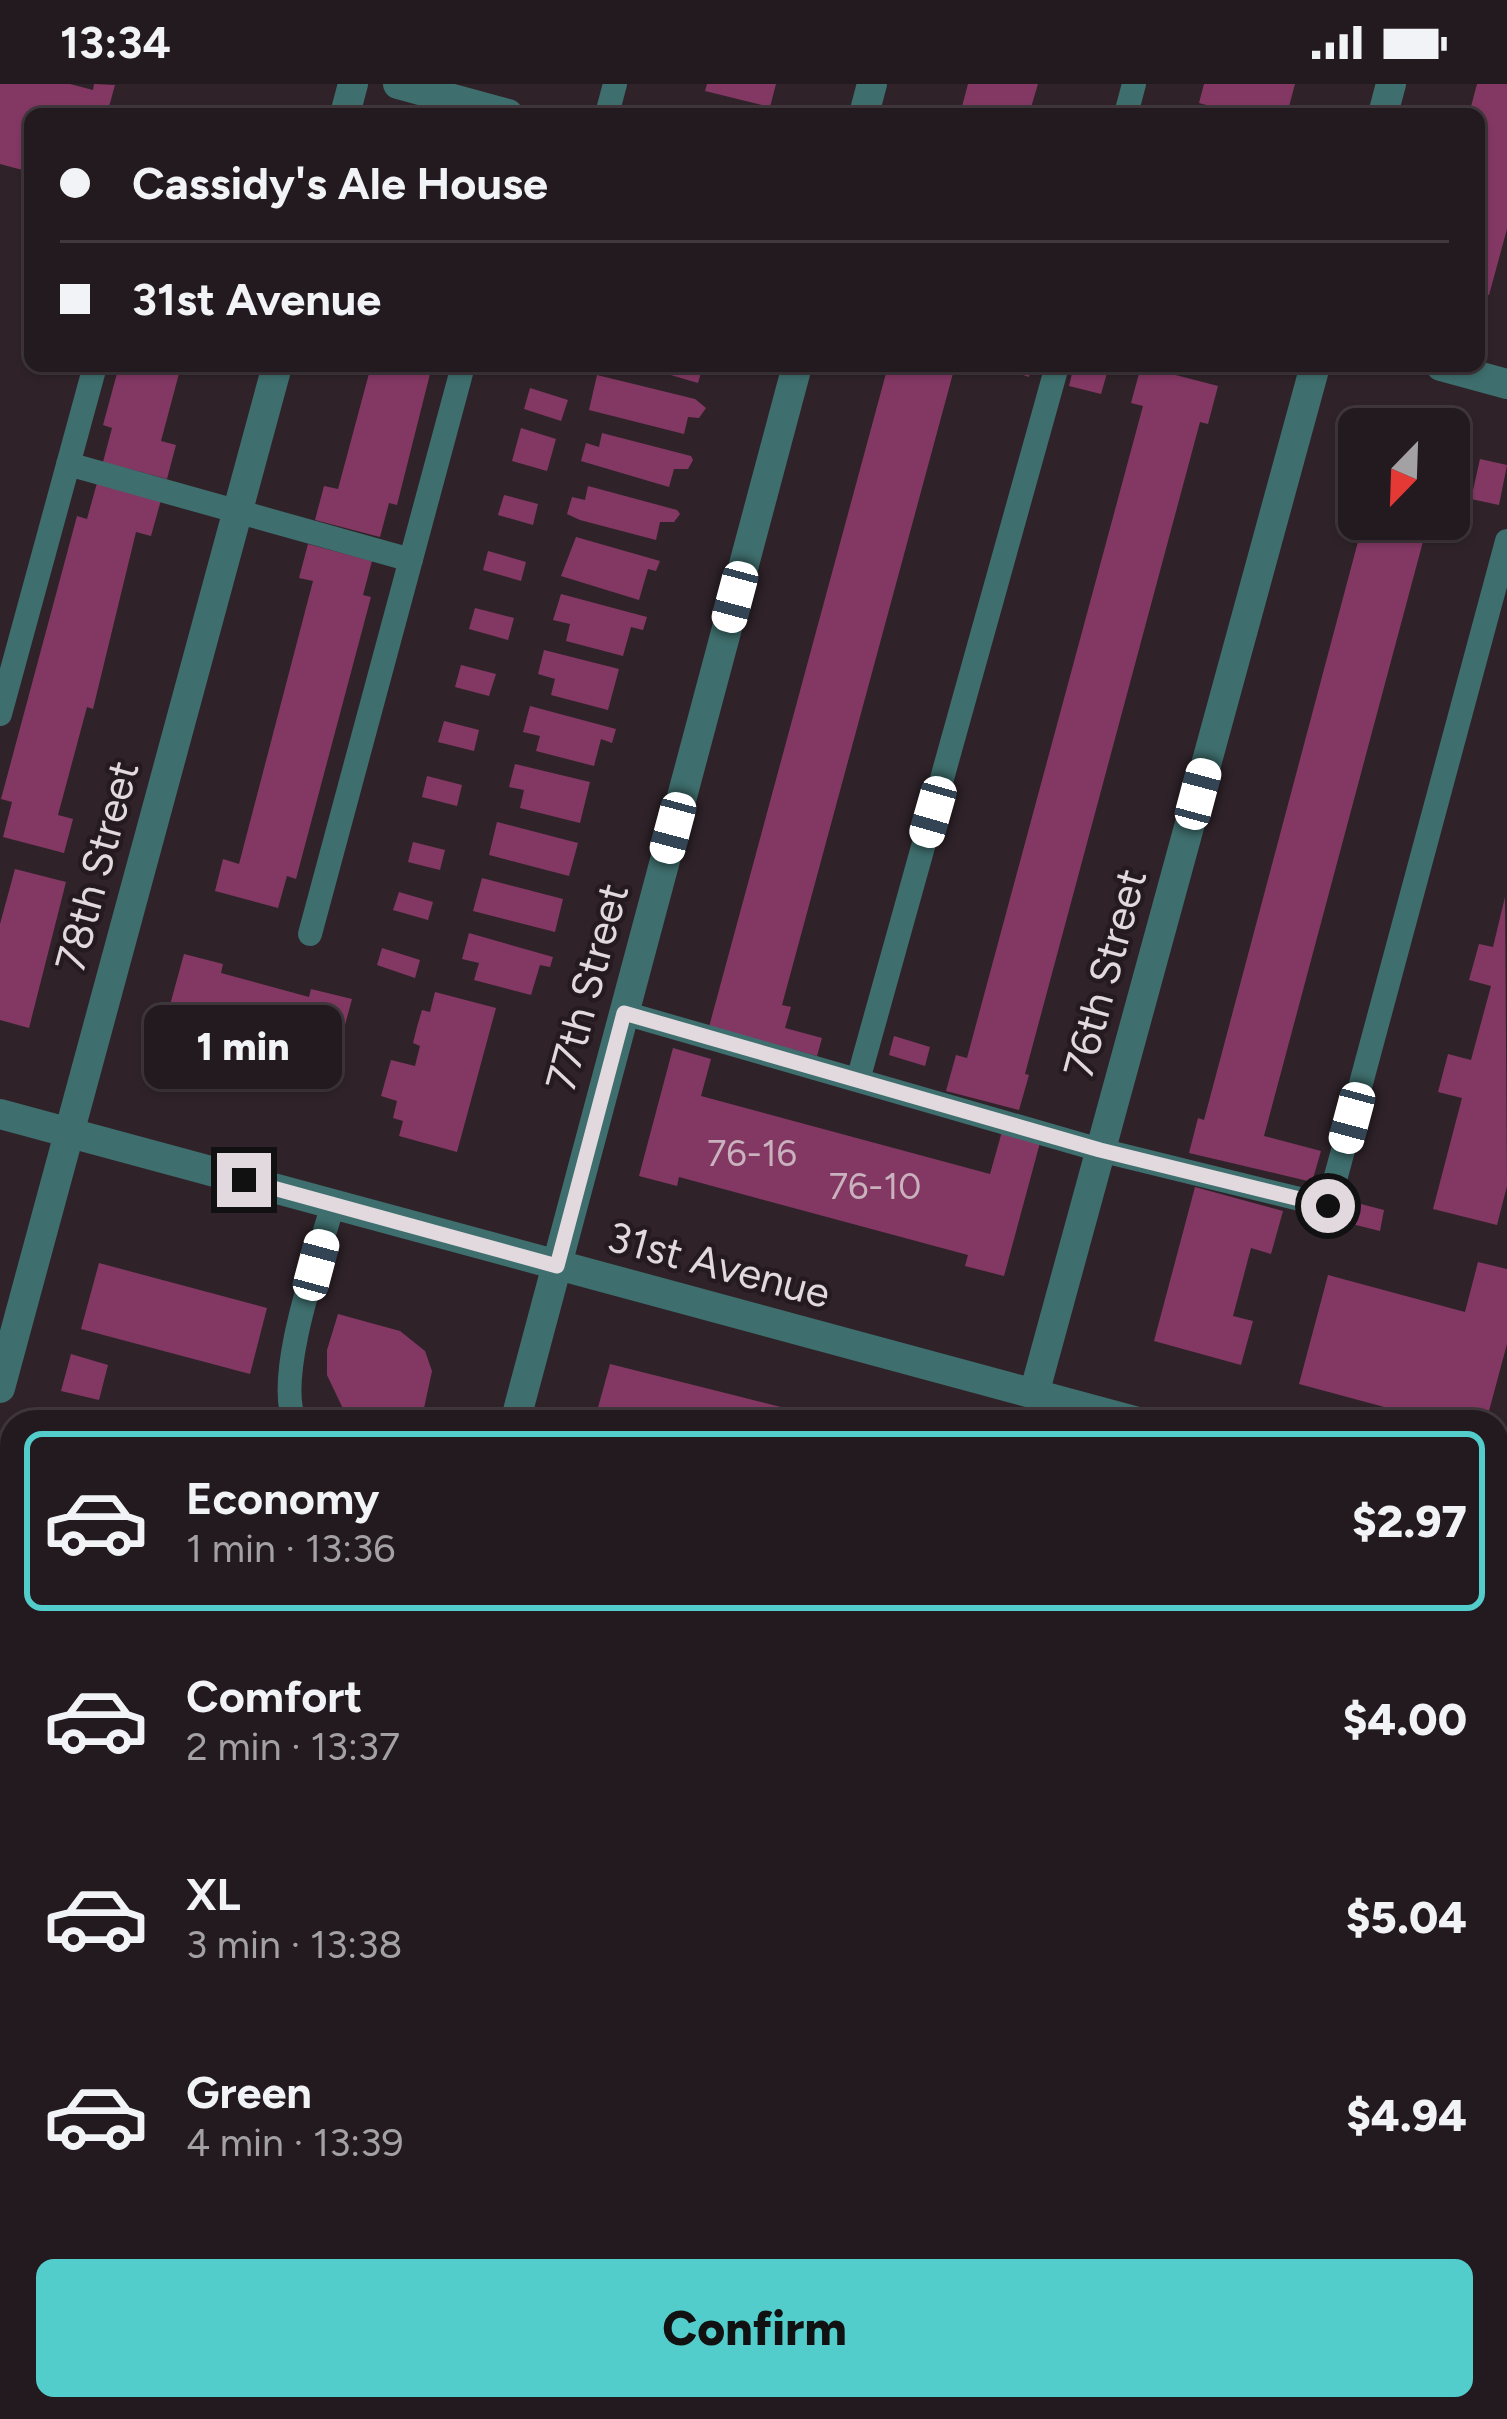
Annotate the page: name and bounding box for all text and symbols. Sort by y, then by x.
text: 13:34 [60,15,171,69]
text: Cassidy's Ale House [132,156,548,210]
text: 31st Avenue [132,272,381,326]
north arrow [1338,408,1470,540]
map controls [1338,408,1470,540]
car [708,558,762,636]
street label: 78th Street [44,755,150,977]
car [1171,755,1225,833]
car [906,772,960,852]
car [646,789,700,867]
street label: 76th Street [1053,863,1157,1083]
street label: 77th Street [535,878,639,1096]
callout: 1 min [145,1006,343,1090]
text: 1 min [196,1023,290,1070]
car [1325,1079,1379,1157]
house number: 76-16 [707,1132,797,1175]
route end [217,1153,271,1207]
house number: 76-10 [829,1165,921,1208]
route start [1301,1179,1355,1233]
street label: 31st Avenue [602,1211,836,1319]
car [289,1226,343,1304]
icon: car [42,1467,150,1575]
text: Economy [186,1471,379,1525]
text: $2.97 [1352,1494,1467,1548]
text: 1 min · 13:36 [186,1525,395,1572]
icon: car [42,1665,150,1773]
text: Comfort [186,1669,362,1723]
text: $4.00 [1343,1692,1467,1746]
text: 2 min · 13:37 [186,1723,400,1770]
icon: car [42,1863,150,1971]
text: XL [186,1867,241,1921]
text: $5.04 [1346,1890,1467,1944]
text: 3 min · 13:38 [186,1921,402,1968]
icon: car [42,2061,150,2169]
text: Green [186,2065,312,2119]
text: $4.94 [1346,2088,1467,2142]
text: 4 min · 13:39 [186,2119,404,2166]
button: Confirm [36,2259,1473,2397]

